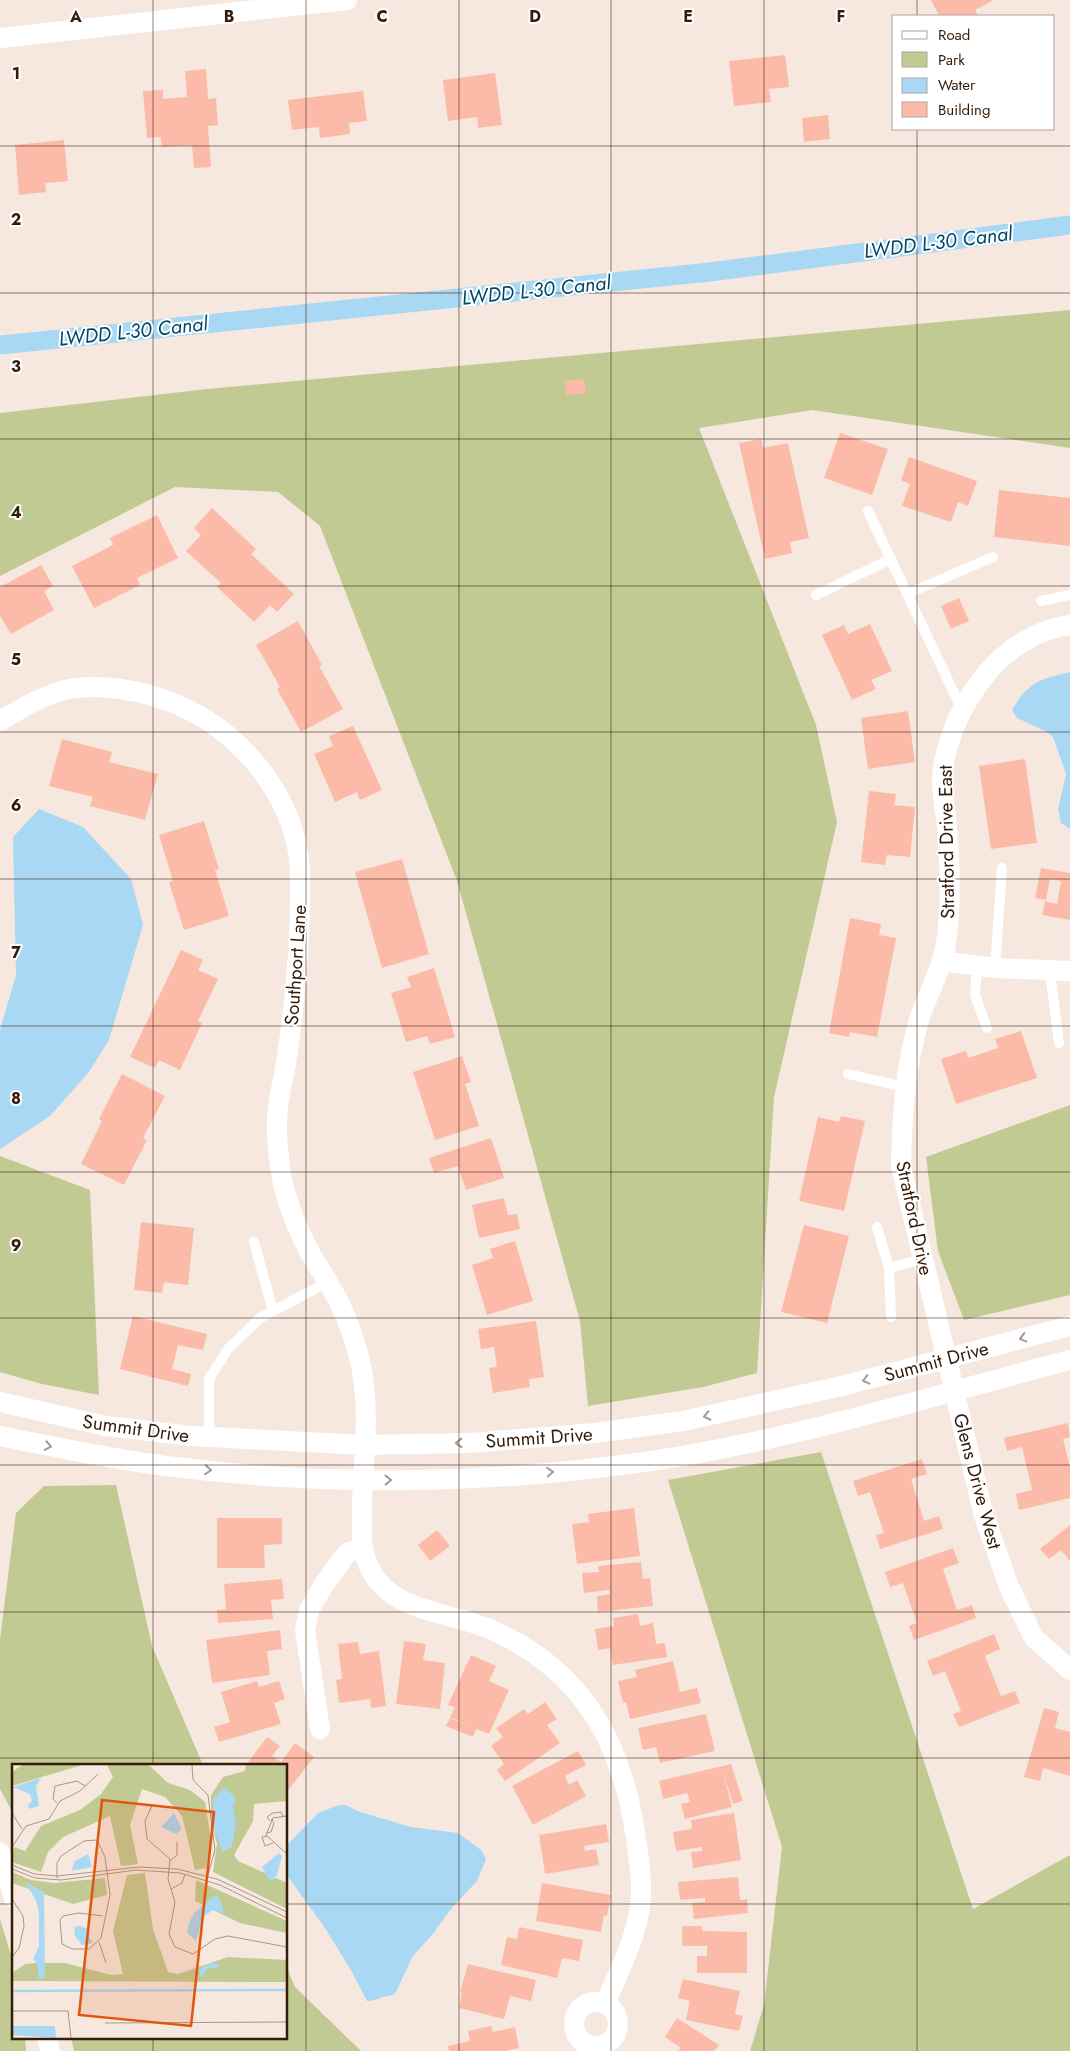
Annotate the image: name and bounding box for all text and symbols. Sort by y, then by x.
text: A [69,5,82,28]
text: B [224,5,234,28]
text: C [376,5,388,28]
text: D [529,5,541,28]
text: E [683,5,693,28]
text: F [837,5,845,28]
legend [892,15,1055,130]
text: Road [938,24,970,46]
text: Park [938,49,965,71]
text: 1 [12,62,20,85]
text: Water [938,74,976,96]
text: Building [938,99,990,121]
text: 2 [11,208,21,231]
water label: LWDD L-30 Canal [862,219,1016,266]
water label: LWDD L-30 Canal [460,268,613,313]
water label: LWDD L-30 Canal [57,309,210,354]
text: 3 [11,355,21,378]
text: 4 [10,501,22,524]
text: 5 [11,648,21,671]
street label: Stratford Drive East [932,764,961,919]
text: 6 [11,794,21,817]
street label: Southport Lane [278,904,313,1026]
text: 7 [11,941,21,964]
text: 8 [11,1087,21,1110]
street label: Stratford Drive [889,1158,940,1278]
text: 9 [11,1234,21,1257]
one-way arrow [1019,1333,1027,1343]
street label: Summit Drive [881,1334,992,1388]
one-way arrow [862,1374,870,1384]
street label: Summit Drive [81,1408,191,1449]
one-way arrow [703,1410,712,1421]
street label: Glens Drive West [946,1410,1009,1552]
street label: Summit Drive [484,1420,594,1455]
one-way arrow [455,1438,462,1448]
one-way arrow [43,1440,52,1450]
one-way arrow [205,1464,213,1475]
one-way arrow [547,1466,555,1477]
one-way arrow [384,1475,392,1485]
inset map [12,1764,288,2038]

